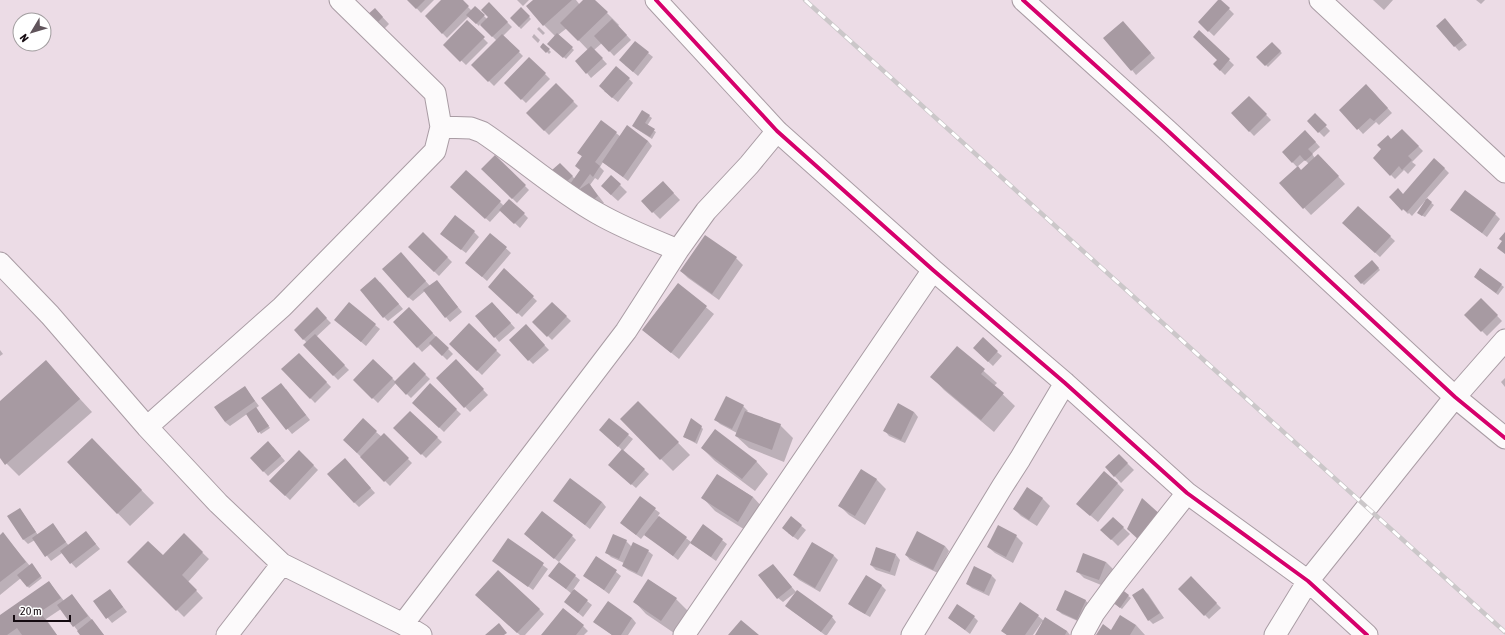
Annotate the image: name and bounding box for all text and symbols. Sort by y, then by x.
north arrow [12,12,52,52]
text: N [17,32,31,44]
scale bar [14,597,70,623]
text: 20 m [20,604,42,618]

